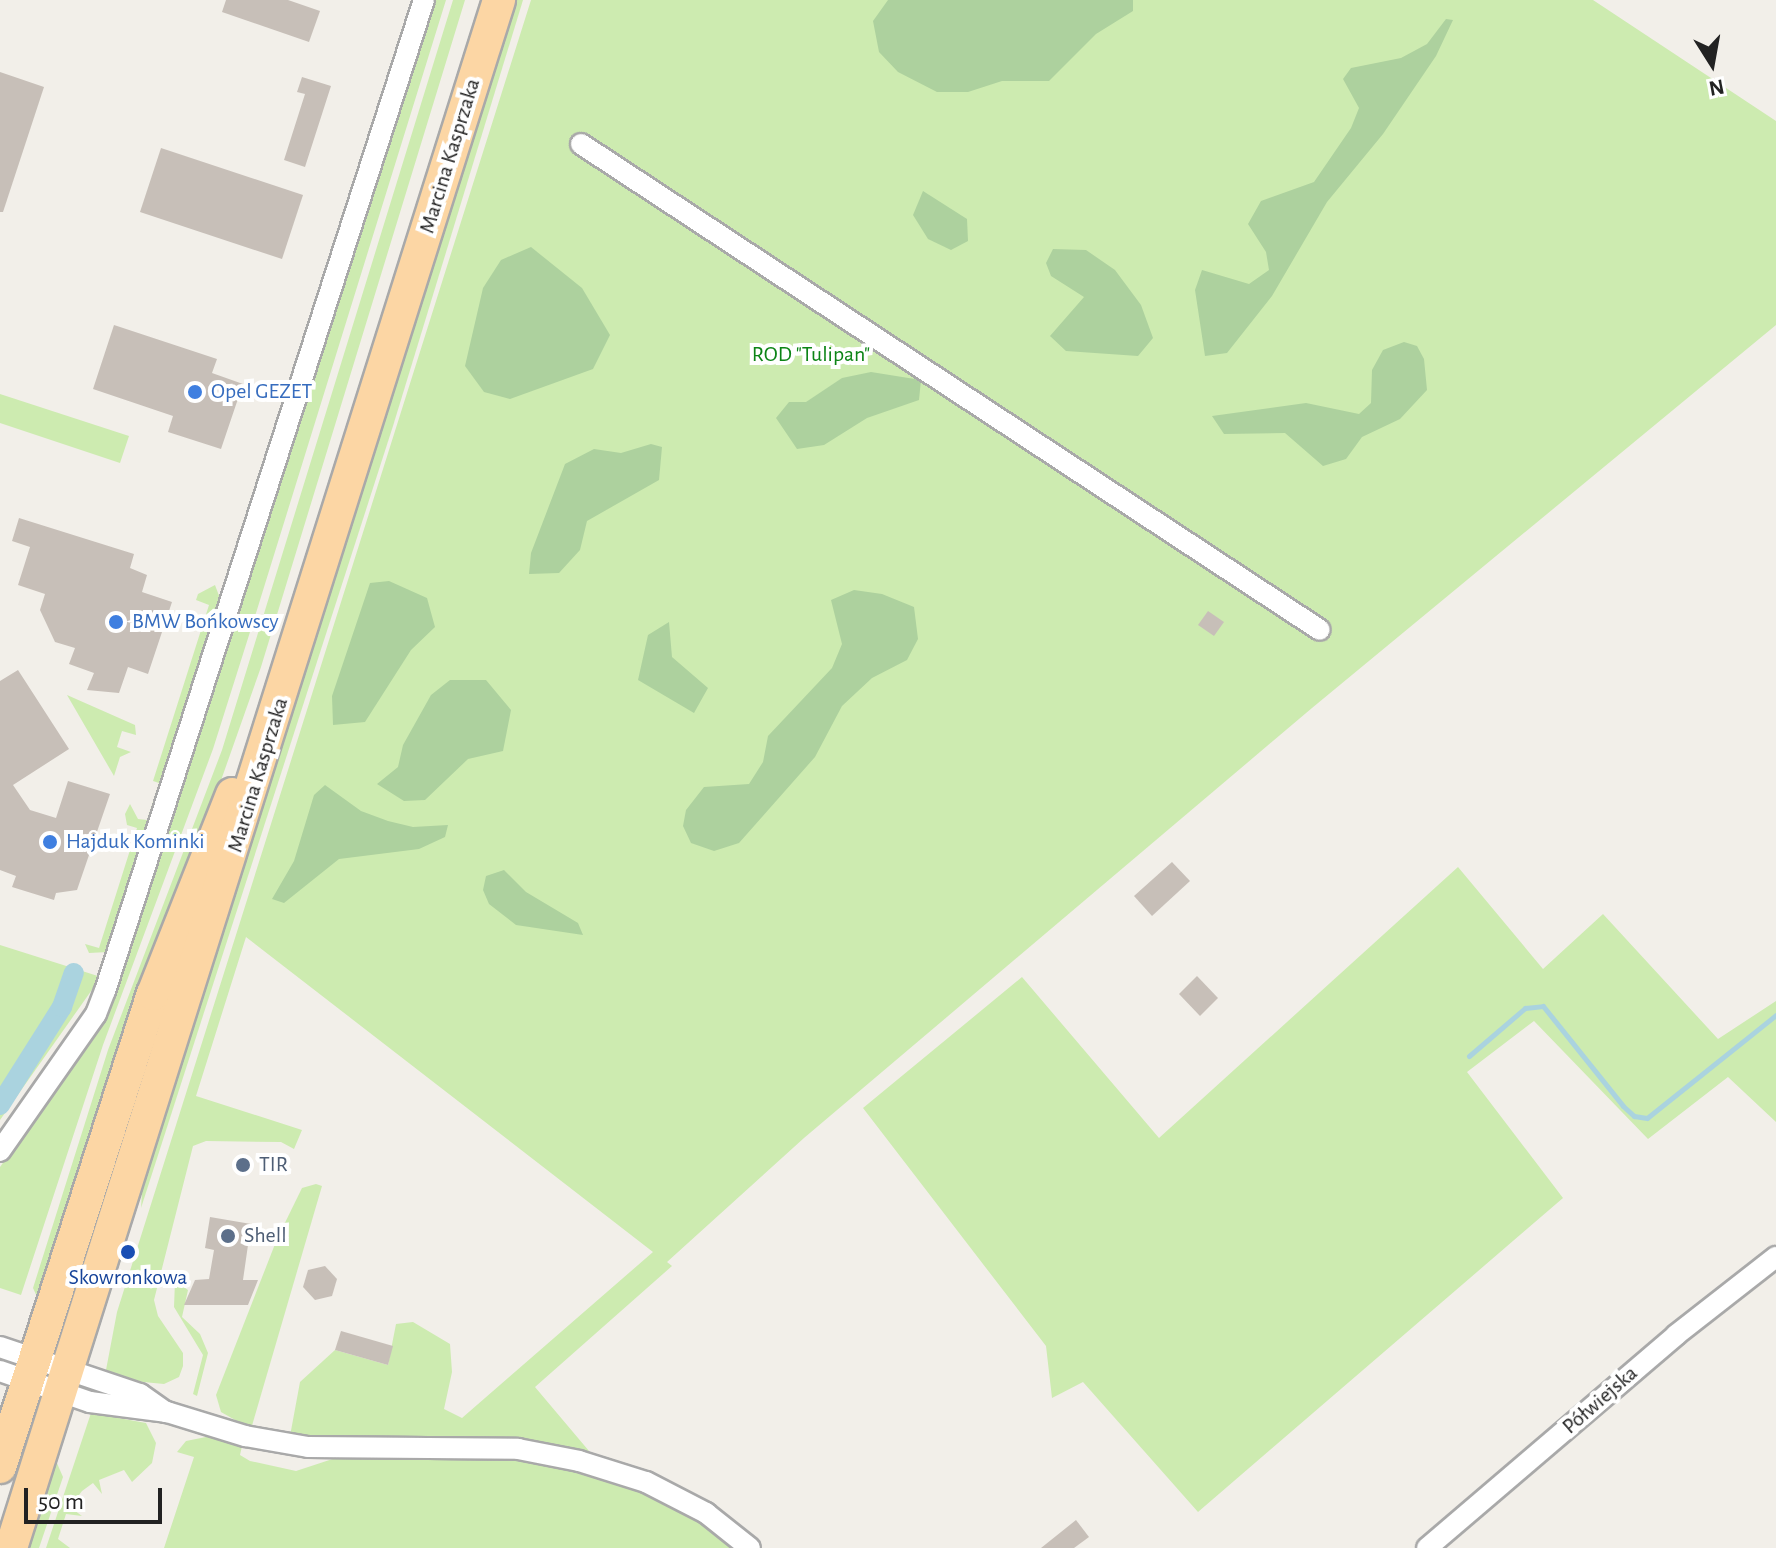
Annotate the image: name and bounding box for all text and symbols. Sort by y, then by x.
north arrow [1672,24,1752,104]
street label: Marcina Kasprzaka [414,75,486,237]
text: N [1707,75,1726,100]
park label: ROD "Tulipan" [752,342,870,368]
place label: Opel GEZET [211,379,312,405]
marker: Opel GEZET [186,383,204,401]
place label: BMW Bońkowscy [132,609,279,635]
marker: BMW Bońkowscy [107,613,125,631]
street label: Marcina Kasprzaka [222,694,294,856]
place label: Hajduk Kominki [66,829,205,855]
marker: Hajduk Kominki [41,833,59,851]
place label: TIR [259,1152,288,1178]
marker: TIR [234,1156,252,1174]
place label: Shell [244,1223,287,1249]
marker: Shell [219,1227,237,1245]
marker: Skowronkowa [119,1243,137,1261]
place label: Skowronkowa [69,1265,187,1291]
street label: Półwiejska [1557,1360,1643,1440]
scale bar [28,1472,166,1522]
text: 50 m [38,1490,84,1514]

